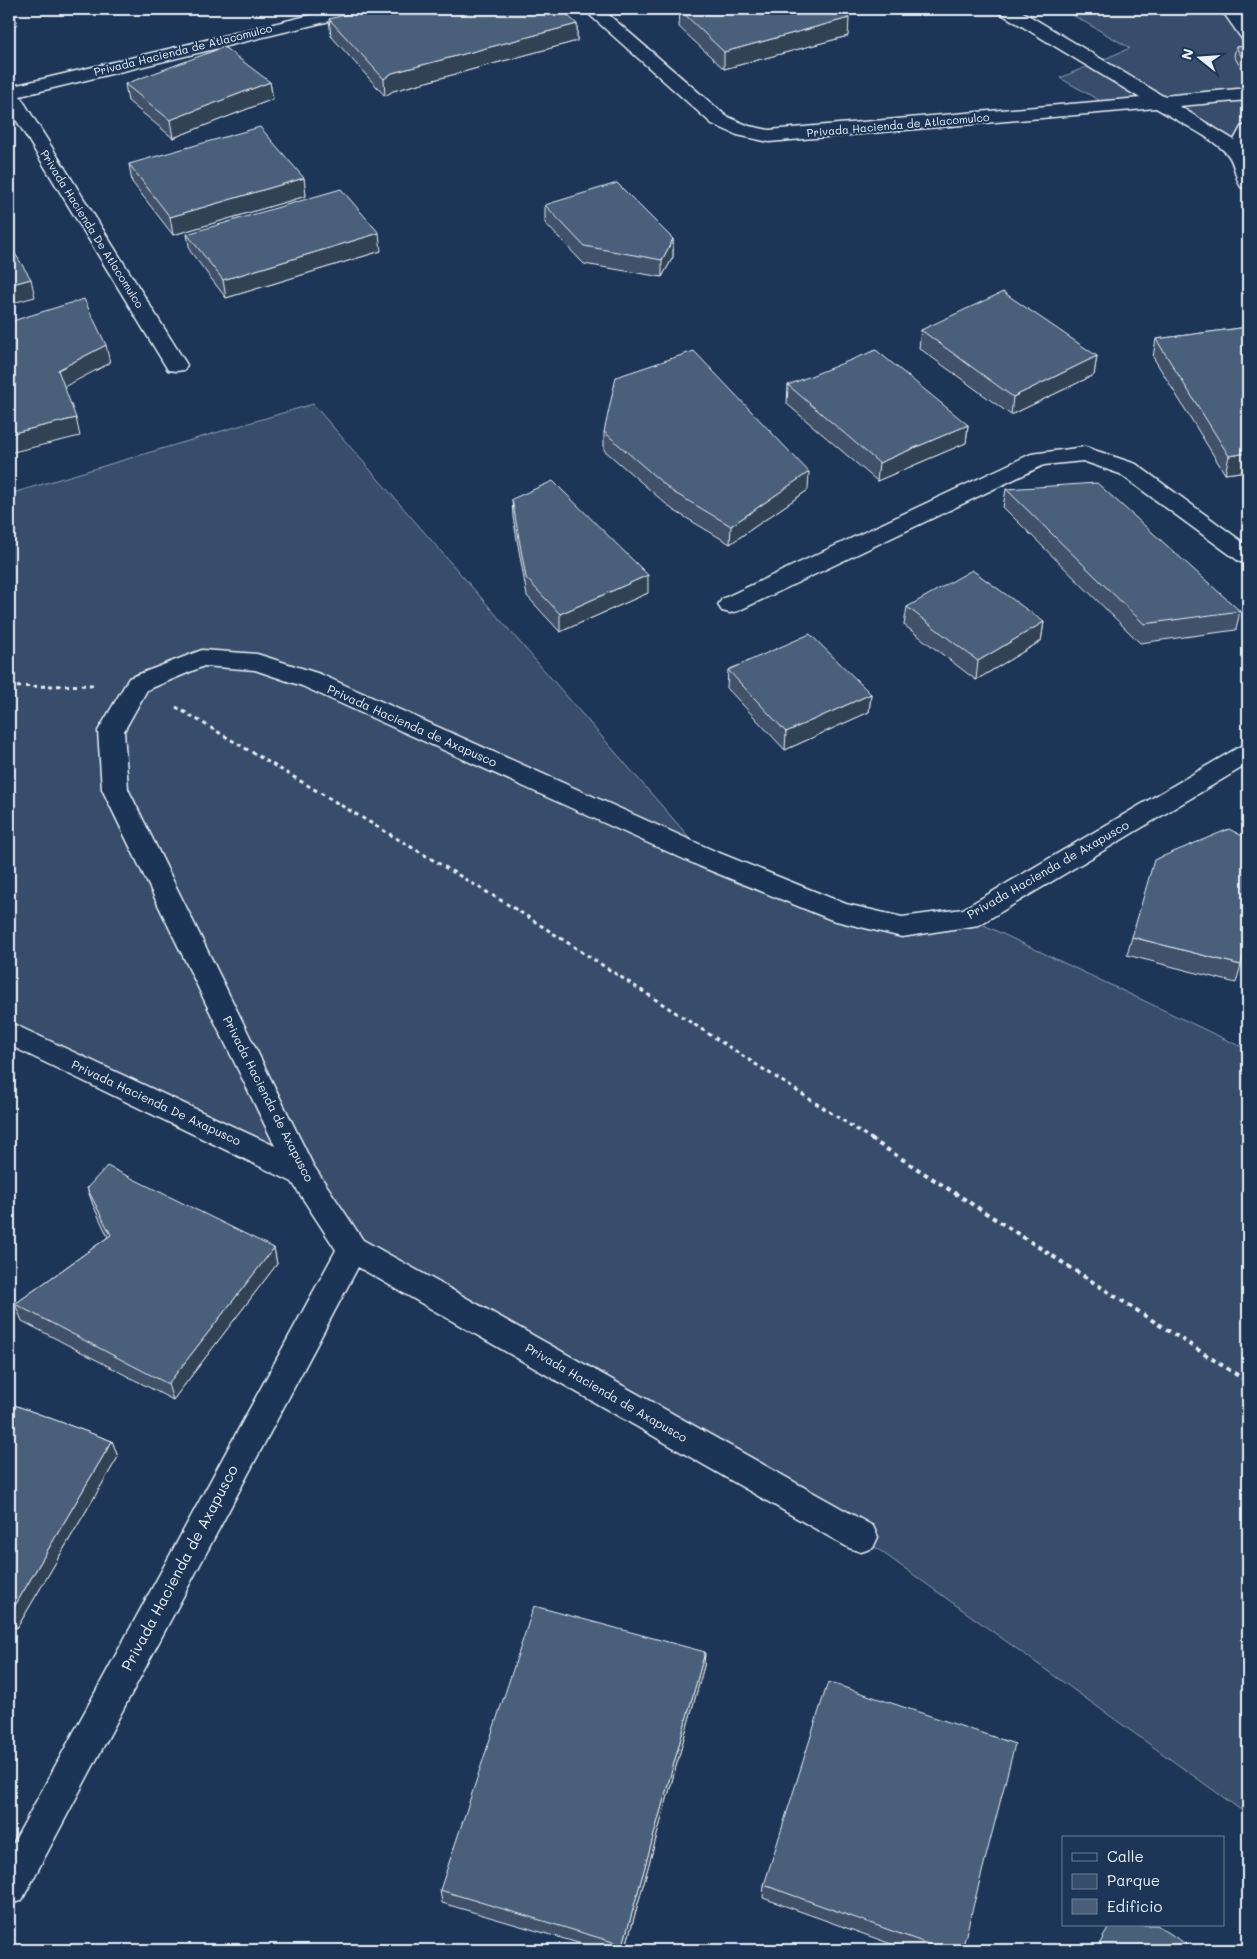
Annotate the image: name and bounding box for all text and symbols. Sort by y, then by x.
street label: Privada Hacienda de Atlacomulco [92,20,274,79]
north arrow [1174,32,1224,82]
text: N [1176,46,1198,62]
street label: Privada Hacienda de Atlacomulco [806,109,990,140]
street label: Privada Hacienda De Atlacomulco [37,147,148,311]
street label: Privada Hacienda de Axapusco [325,680,500,770]
street label: Privada Hacienda de Axapusco [964,816,1131,922]
street label: Privada Hacienda de Axapusco [220,1013,318,1184]
street label: Privada Hacienda De Axapusco [69,1056,244,1148]
street label: Privada Hacienda de Axapusco [523,1339,690,1445]
street label: Privada Hacienda de Axapusco [116,1461,242,1674]
legend [1062,1836,1224,1926]
text: Calle [1107,1846,1144,1866]
text: Parque [1107,1870,1160,1890]
text: Edificio [1107,1896,1163,1916]

